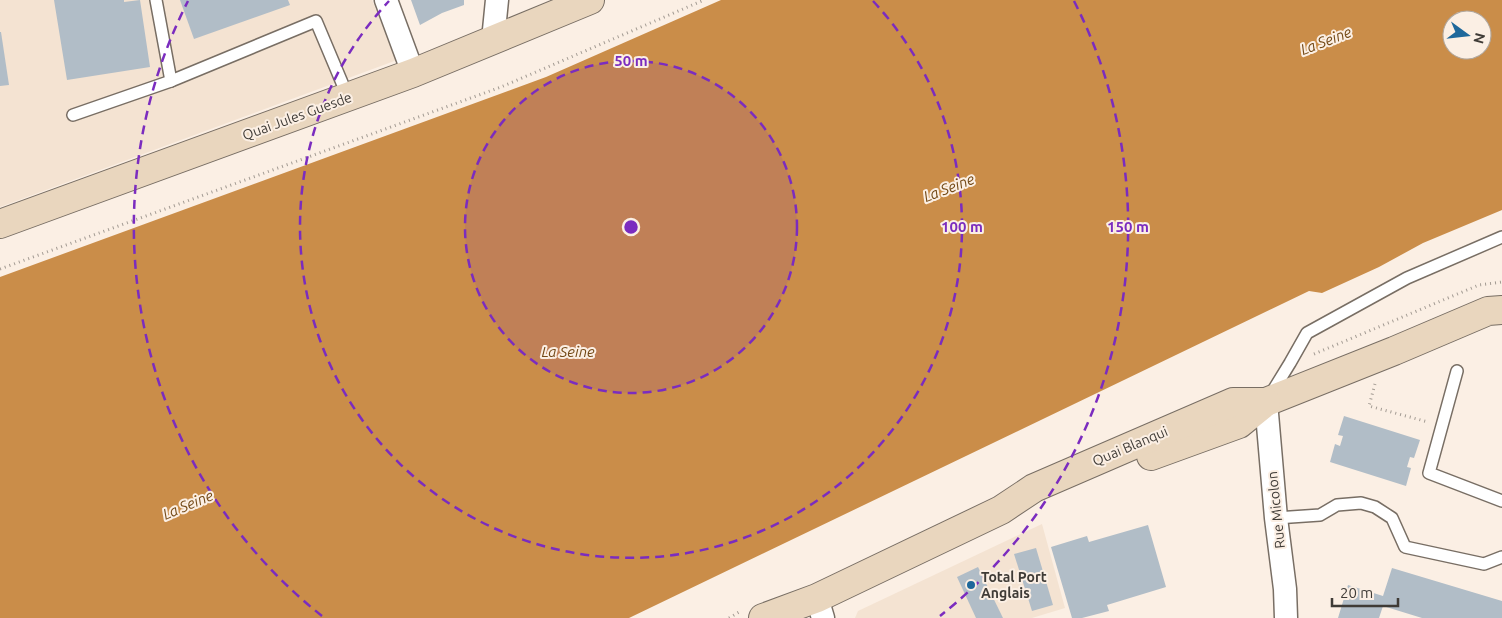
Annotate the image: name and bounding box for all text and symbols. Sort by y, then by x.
north arrow [1442,10,1492,60]
water label: La Seine [1298,23,1354,58]
text: N [1470,31,1489,45]
text: 50 m [614,52,648,69]
street label: Quai Jules Guesde [240,89,354,143]
water label: La Seine [921,170,977,205]
centre of rings [622,218,640,236]
text: 100 m [941,218,983,235]
text: 150 m [1107,218,1149,235]
water label: La Seine [541,343,595,360]
street label: Quai Blanqui [1090,423,1170,469]
street label: Rue Micolon [1264,471,1288,549]
water label: La Seine [160,486,216,523]
place label: Total Port Anglais [981,569,1047,601]
scale bar [1332,576,1398,608]
marker: Total Port Anglais [965,579,977,591]
text: 20 m [1340,584,1373,601]

